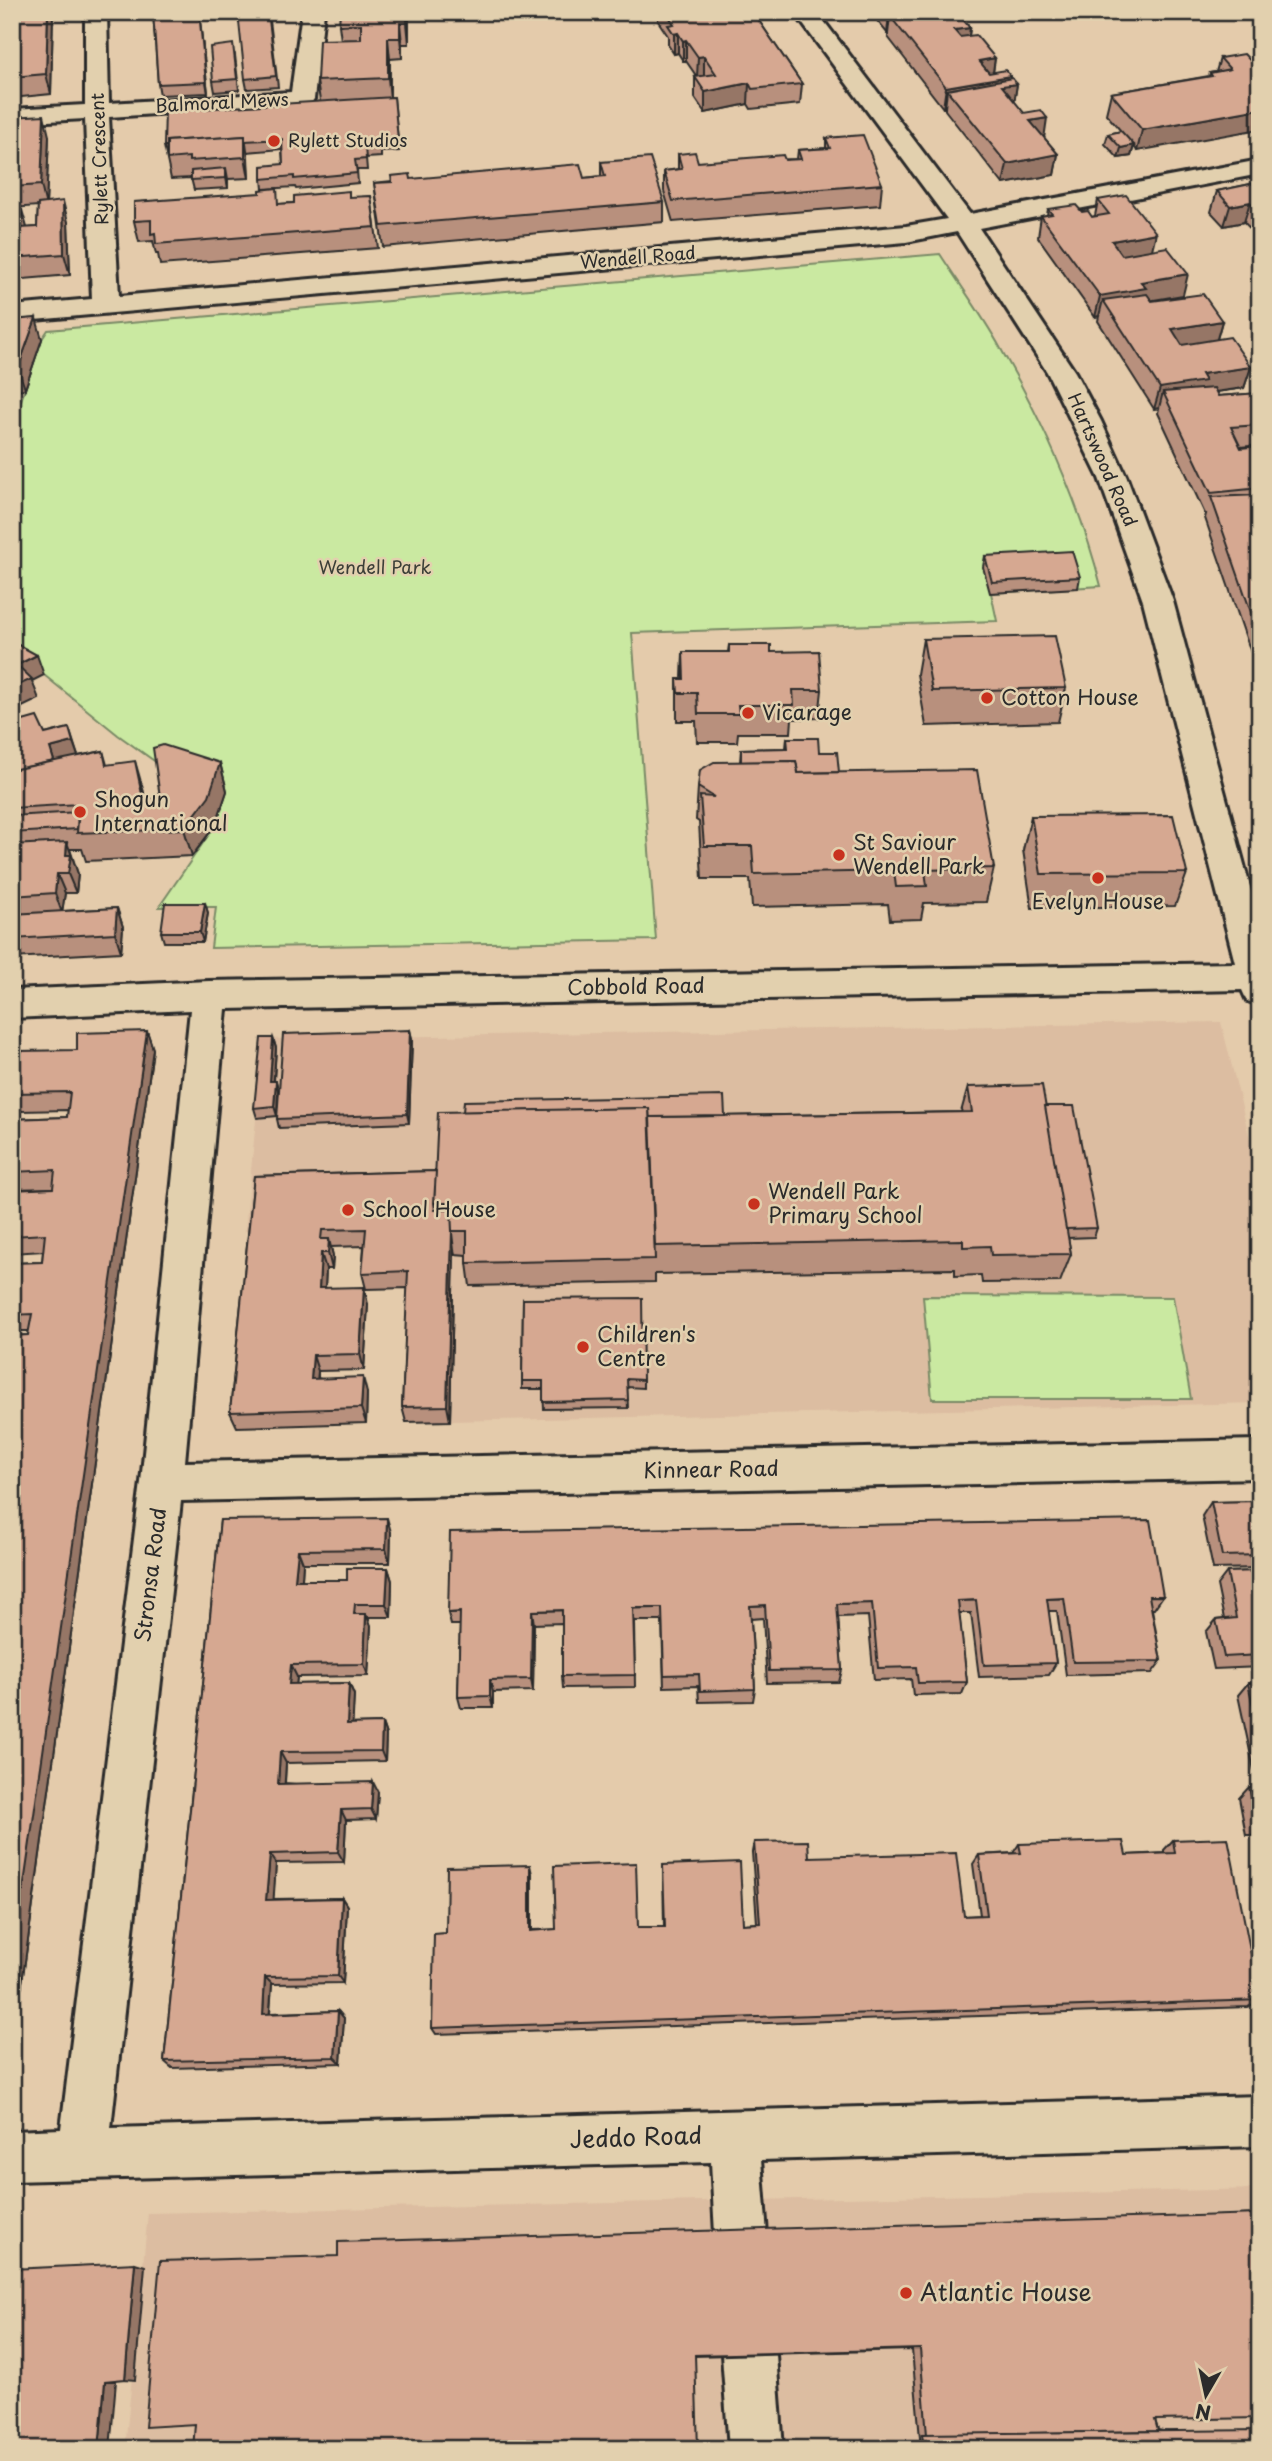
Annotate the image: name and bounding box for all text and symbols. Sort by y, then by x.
street label: Balmoral Mews [154,85,289,118]
street label: Rylett Crescent [83,93,114,226]
place label: Rylett Studios [288,126,407,153]
marker: Rylett Studios [266,133,282,149]
street label: Wendell Road [579,238,697,275]
street label: Hartswood Road [1062,388,1145,530]
park label: Wendell Park [319,553,431,580]
place label: Cotton House [1001,680,1139,712]
marker: Cotton House [979,690,995,706]
place label: Vicarage [762,695,852,727]
marker: Vicarage [740,705,756,721]
place label: Shogun International [94,782,228,838]
marker: Shogun International [72,804,88,820]
place label: St Saviour Wendell Park [853,825,985,881]
marker: St Saviour Wendell Park [831,847,847,863]
marker: Evelyn House [1090,870,1106,886]
place label: Evelyn House [1032,884,1164,916]
street label: Cobbold Road [567,968,705,1002]
place label: Wendell Park Primary School [768,1174,923,1230]
place label: School House [362,1192,496,1224]
marker: Wendell Park Primary School [746,1196,762,1212]
marker: School House [340,1202,356,1218]
place label: Children's Centre [597,1317,696,1373]
marker: Children's Centre [575,1339,591,1355]
street label: Kinnear Road [643,1451,779,1485]
street label: Stronsa Road [125,1506,173,1644]
street label: Jeddo Road [569,2116,703,2156]
place label: Atlantic House [920,2273,1092,2309]
marker: Atlantic House [898,2285,914,2301]
north arrow [1170,2360,1240,2430]
text: N [1194,2398,1213,2428]

